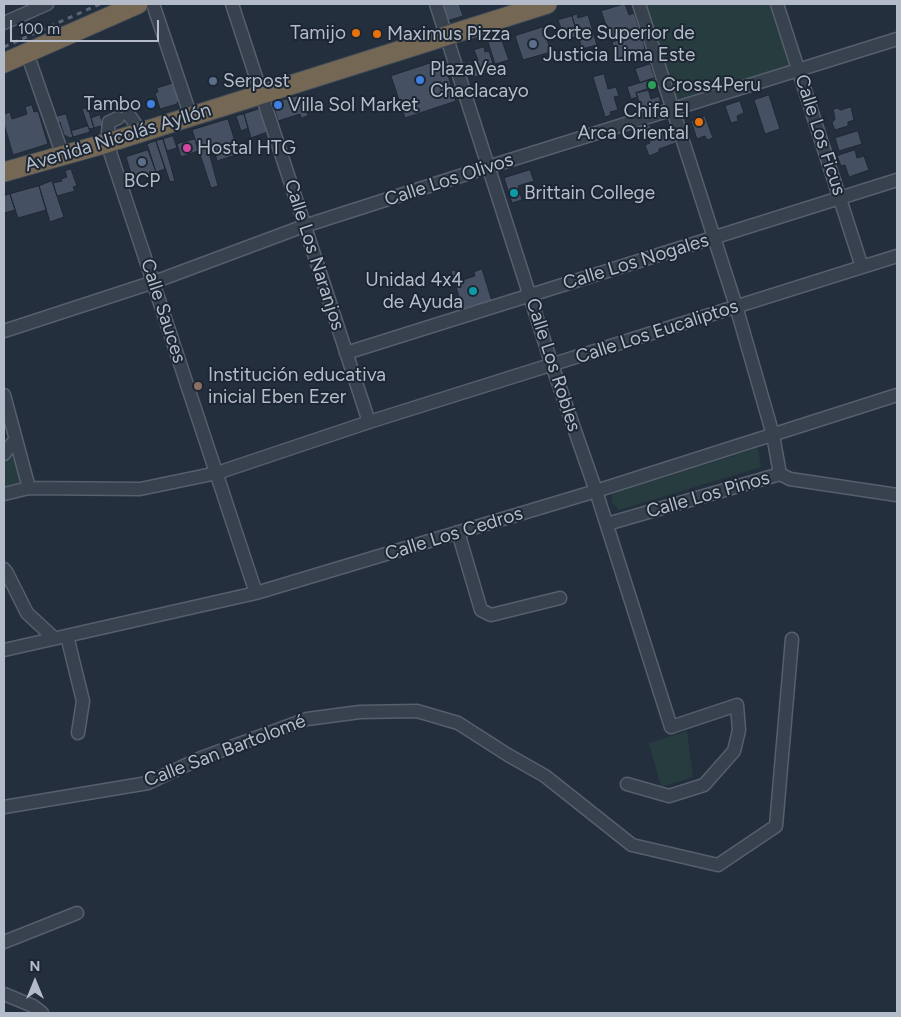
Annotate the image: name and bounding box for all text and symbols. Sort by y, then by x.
scale bar [12,10,161,42]
text: 100 m [18,20,60,38]
place label: Tamijo [290,22,346,44]
place label: Corte Superior de Justicia Lima Este [543,22,695,66]
place label: Maximus Pizza [387,23,510,45]
marker: Tamijo [350,27,362,39]
marker: Maximus Pizza [371,28,383,40]
marker: Corte Superior de Justicia Lima Este [527,38,539,50]
place label: PlazaVea Chaclacayo [430,58,529,102]
place label: Serpost [223,70,290,92]
street label: Calle Los Ficus [790,72,850,198]
marker: PlazaVea Chaclacayo [414,74,426,86]
place label: Cross4Peru [662,74,761,96]
marker: Serpost [207,75,219,87]
marker: Cross4Peru [646,79,658,91]
place label: Tambo [84,93,141,115]
place label: Villa Sol Market [288,94,419,116]
marker: Tambo [145,98,157,110]
street label: Avenida Nicolás Ayllón [22,99,214,177]
marker: Villa Sol Market [272,99,284,111]
place label: Chifa El Arca Oriental [577,100,689,144]
marker: Chifa El Arca Oriental [693,116,705,128]
place label: Hostal HTG [197,137,296,159]
marker: Hostal HTG [181,142,193,154]
street label: Calle Los Olivos [382,148,516,212]
marker: BCP [136,156,148,168]
place label: BCP [124,170,160,192]
street label: Calle Los Naranjos [279,177,349,333]
place label: Brittain College [524,182,655,204]
marker: Brittain College [508,187,520,199]
street label: Calle Los Nogales [560,229,712,295]
street label: Calle Sauces [135,256,191,366]
place label: Unidad 4x4 de Ayuda [365,269,463,313]
marker: Unidad 4x4 de Ayuda [467,285,479,297]
street label: Calle Los Eucaliptos [573,295,741,369]
street label: Calle Los Robles [521,296,585,434]
place label: Institución educativa inicial Eben Ezer [208,364,386,408]
marker: Institución educativa inicial Eben Ezer [192,380,204,392]
street label: Calle Los Pinos [644,467,772,523]
street label: Calle Los Cedros [382,502,526,566]
street label: Calle San Bartolomé [141,710,309,792]
north arrow [10,957,60,1007]
text: N [30,958,40,975]

